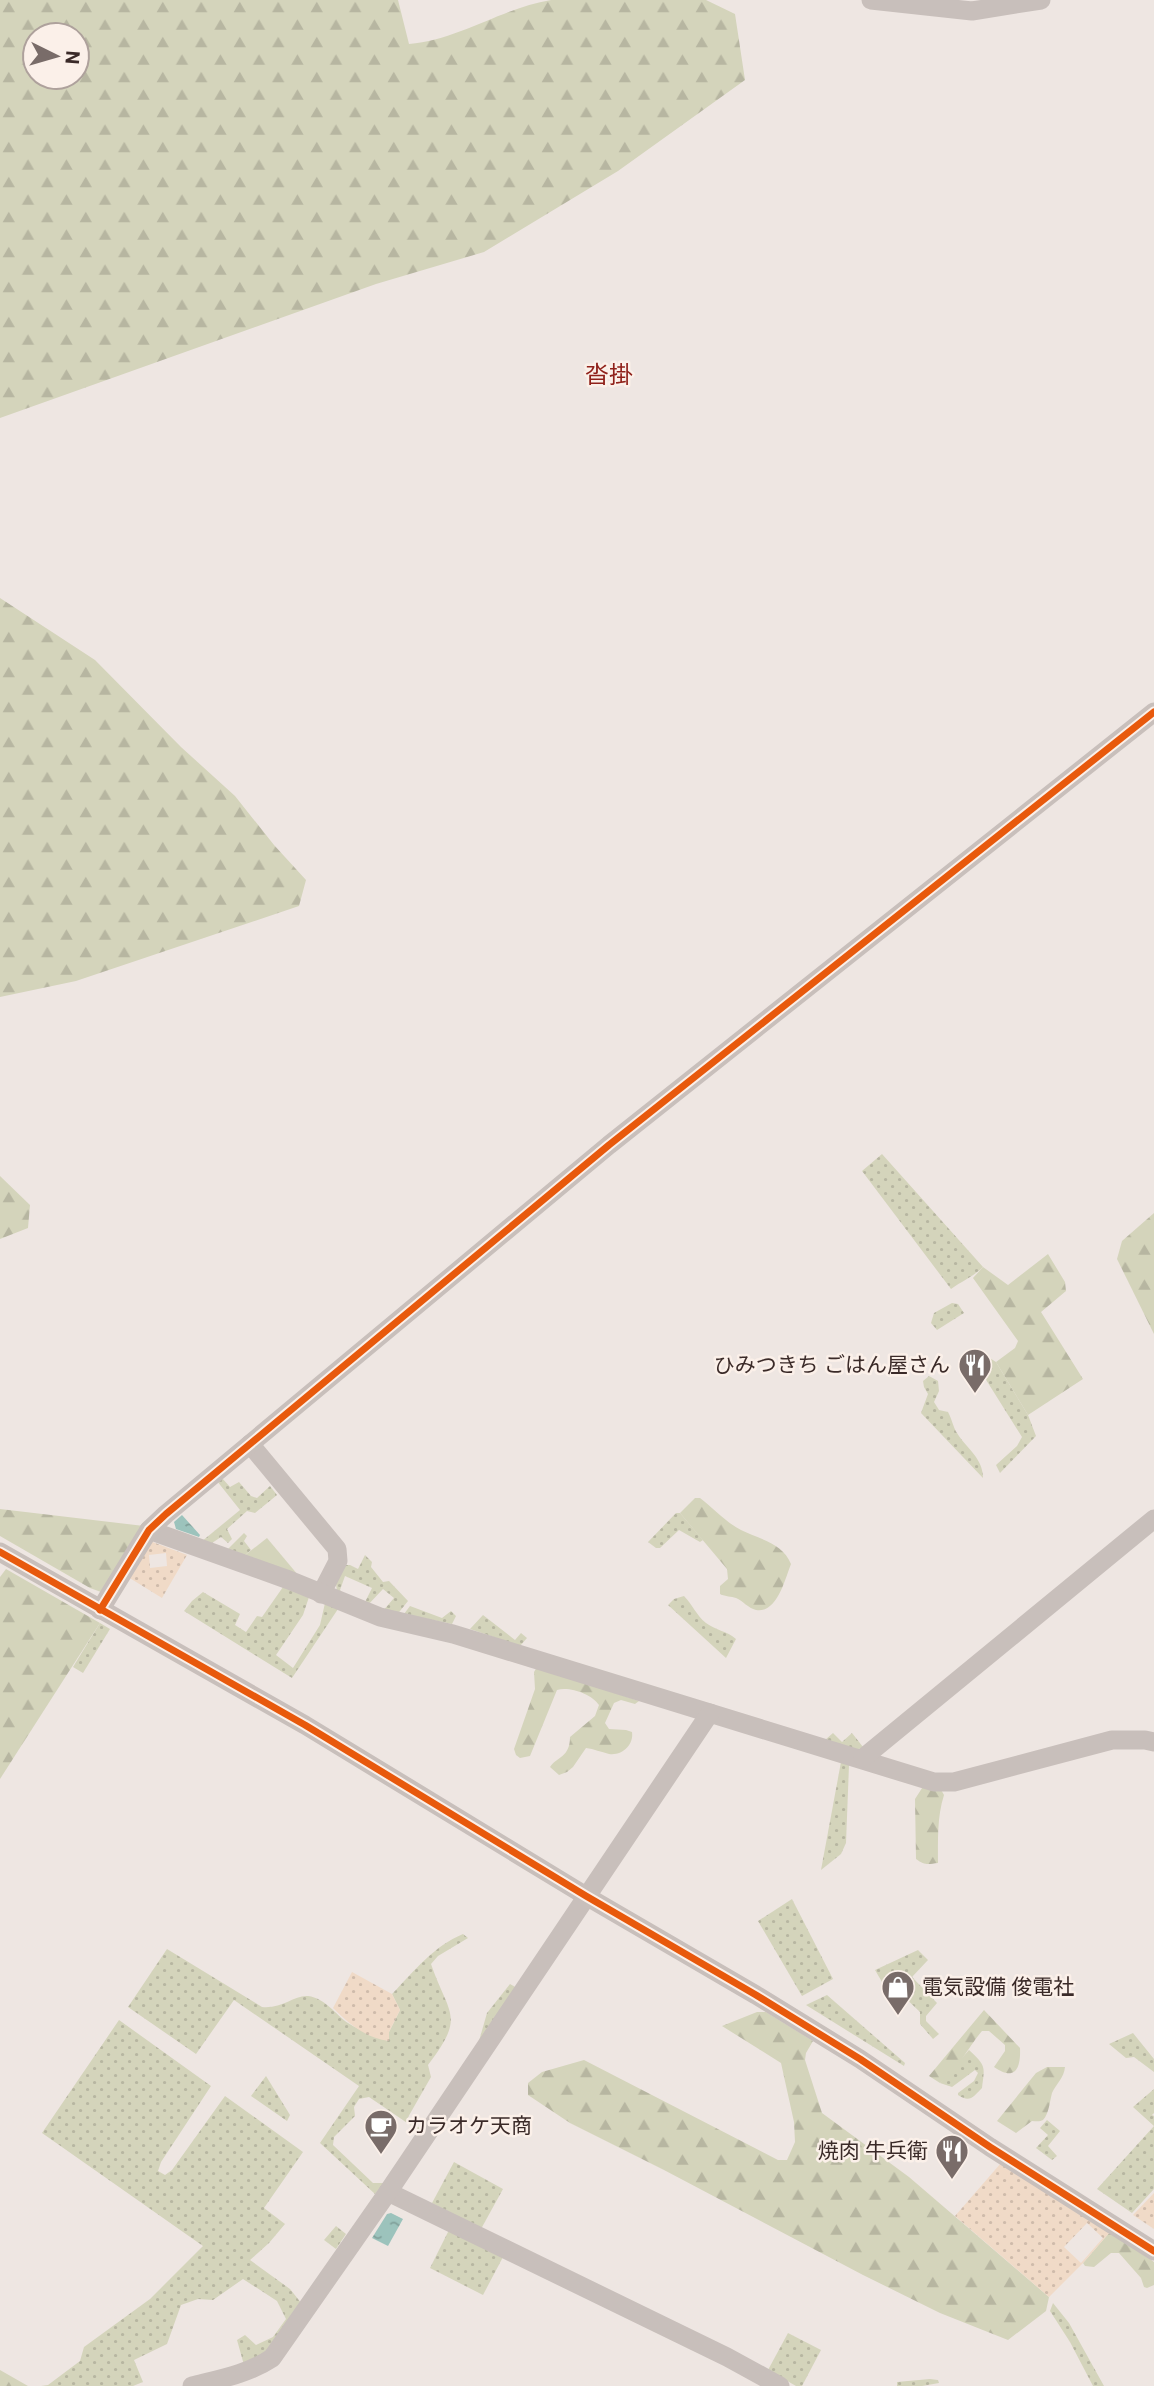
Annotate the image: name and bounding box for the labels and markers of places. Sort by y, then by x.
restaurant icon: ひみつきち ごはん屋さん [956,1346,994,1395]
place label: ひみつきち ごはん屋さん [714,1353,950,1377]
shop icon: 電気設備 俊電社 [879,1968,917,2017]
place label: 電気設備 俊電社 [922,1975,1074,1999]
cafe icon: カラオケ天商 [362,2107,400,2156]
place label: カラオケ天商 [406,2114,532,2138]
restaurant icon: 焼肉 牛兵衛 [933,2132,971,2181]
place label: 焼肉 牛兵衛 [818,2139,928,2163]

